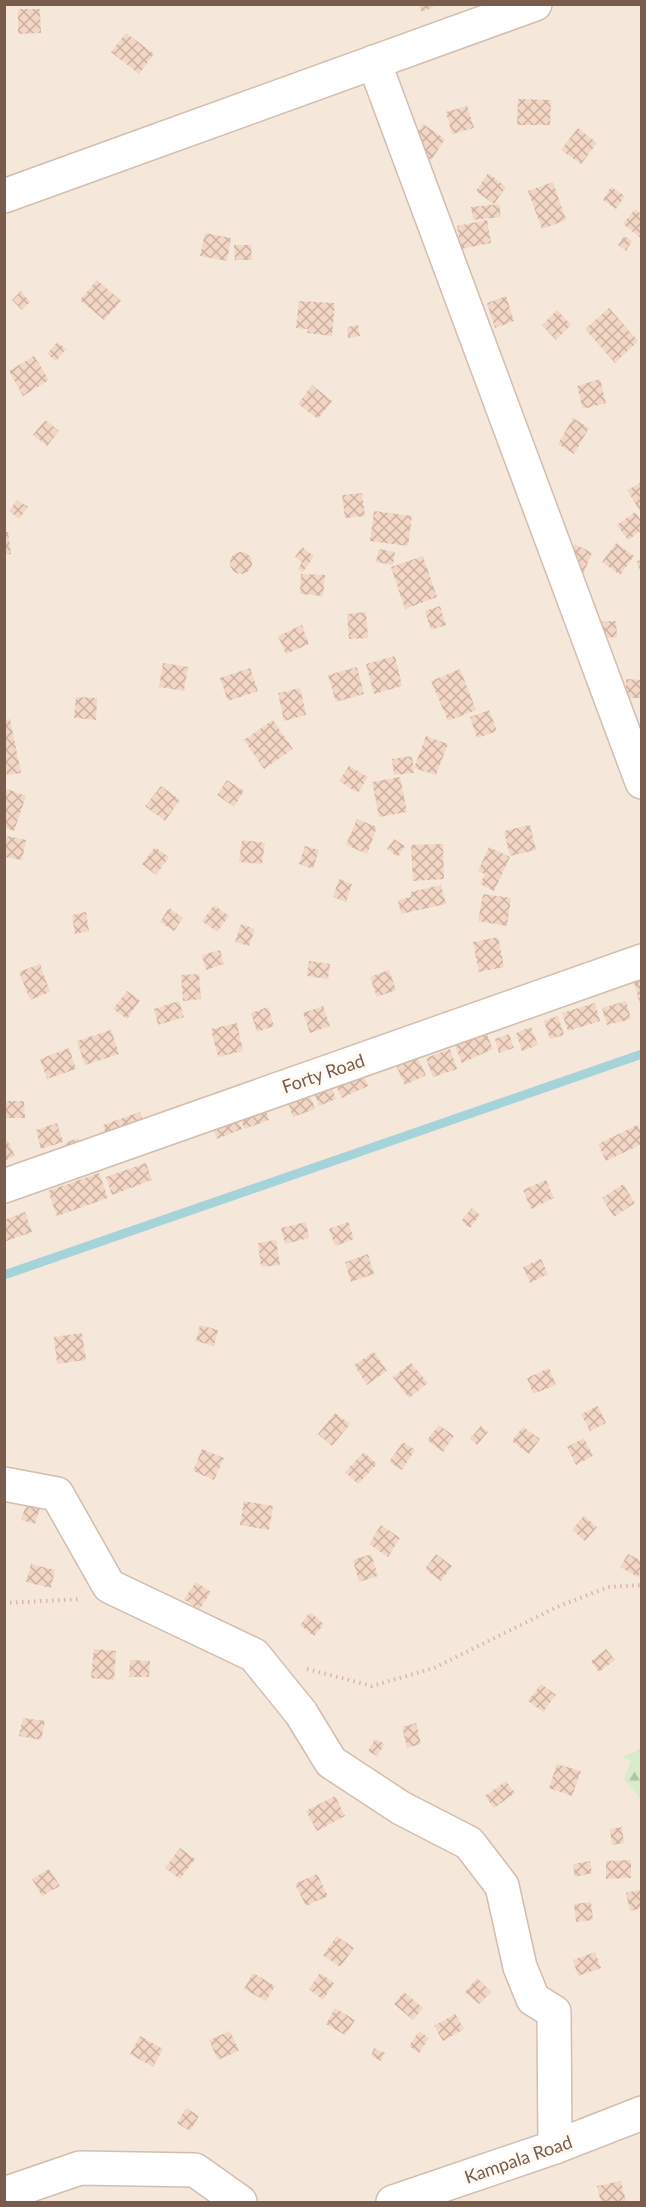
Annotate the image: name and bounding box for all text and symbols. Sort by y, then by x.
street label: Forty Road [279,1049,367,1097]
street label: Kampala Road [461,2130,575,2188]

